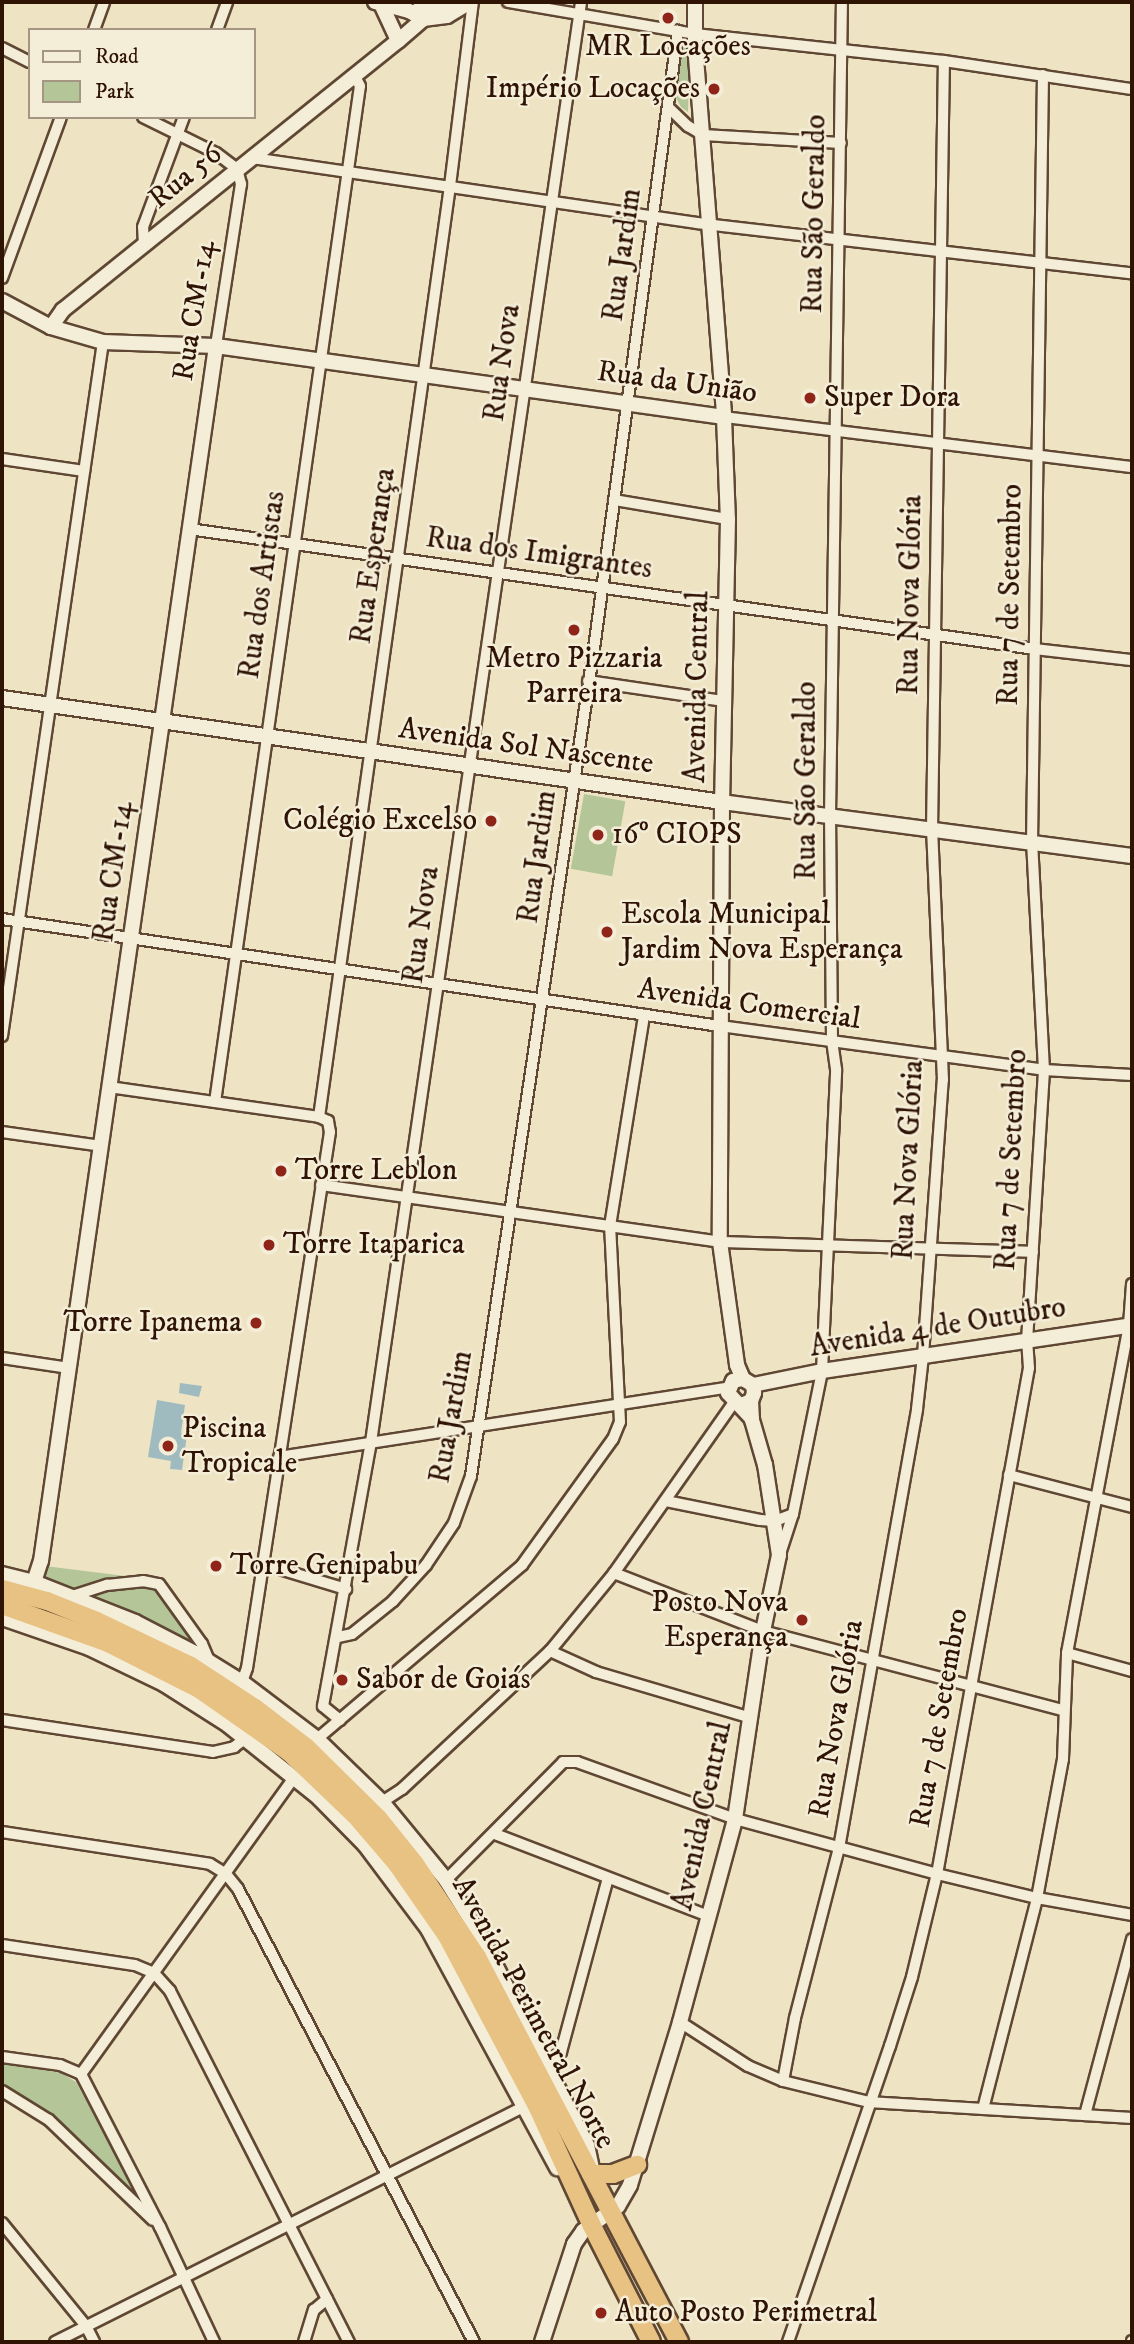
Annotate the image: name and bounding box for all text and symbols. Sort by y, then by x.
marker: MR Locações [660,10,676,26]
legend [28,28,256,119]
place label: MR Locações [585,29,751,65]
text: Road [95,44,139,70]
place label: Império Locações [486,71,700,107]
text: Park [95,79,134,105]
marker: Império Locações [706,81,722,97]
street label: Rua São Geraldo [795,114,835,314]
street label: Rua 56 [142,137,230,217]
street label: Rua Jardim [596,186,650,324]
street label: Rua CM-14 [166,238,224,384]
street label: Rua Nova [477,302,529,424]
street label: Rua da União [595,354,759,412]
place label: Super Dora [824,380,960,416]
marker: Super Dora [802,390,818,406]
street label: Rua Esperança [344,466,404,646]
street label: Rua 7 de Setembro [991,484,1031,706]
street label: Rua dos Artistas [232,489,294,681]
street label: Rua Nova Glória [891,494,931,696]
street label: Rua dos Imigrantes [423,520,655,588]
street label: Avenida Central [678,591,718,783]
marker: Metro Pizzaria Parreira [566,622,582,638]
place label: Metro Pizzaria Parreira [486,641,662,712]
street label: Rua São Geraldo [789,682,825,880]
street label: Avenida Sol Nascente [396,711,656,783]
street label: Rua Jardim [511,788,565,926]
street label: Rua CM-14 [86,799,142,945]
place label: Colégio Excelso [283,803,477,839]
marker: Colégio Excelso [483,813,499,829]
place label: 16º CIOPS [612,817,742,853]
marker: 16º CIOPS [590,827,606,843]
street label: Rua Nova [396,864,448,986]
place label: Escola Municipal Jardim Nova Esperança [621,897,903,968]
marker: Escola Municipal Jardim Nova Esperança [599,924,615,940]
street label: Avenida Comercial [635,972,863,1038]
street label: Rua 7 de Setembro [988,1048,1036,1272]
street label: Rua Nova Glória [886,1059,932,1261]
place label: Torre Leblon [295,1153,457,1189]
marker: Torre Leblon [273,1163,289,1179]
place label: Torre Itaparica [283,1227,465,1263]
marker: Torre Itaparica [261,1237,277,1253]
street label: Avenida 4 de Outubro [807,1290,1069,1366]
place label: Torre Ipanema [64,1305,242,1341]
marker: Torre Ipanema [248,1315,264,1331]
street label: Rua Jardim [423,1348,481,1486]
place label: Piscina Tropicale [182,1411,297,1482]
marker: Piscina Tropicale [160,1438,176,1454]
place label: Torre Genipabu [230,1548,418,1584]
marker: Torre Genipabu [208,1558,224,1574]
place label: Posto Nova Esperança [651,1585,788,1656]
street label: Rua 7 de Setembro [903,1606,977,1830]
marker: Posto Nova Esperança [794,1612,810,1628]
street label: Rua Nova Glória [802,1617,872,1821]
place label: Sabor de Goiás [356,1662,530,1698]
marker: Sabor de Goiás [334,1672,350,1688]
street label: Avenida Central [665,1718,741,1914]
street label: Avenida Perimetral Norte [443,1871,623,2155]
place label: Auto Posto Perimetral [615,2295,877,2331]
marker: Auto Posto Perimetral [593,2305,609,2321]

